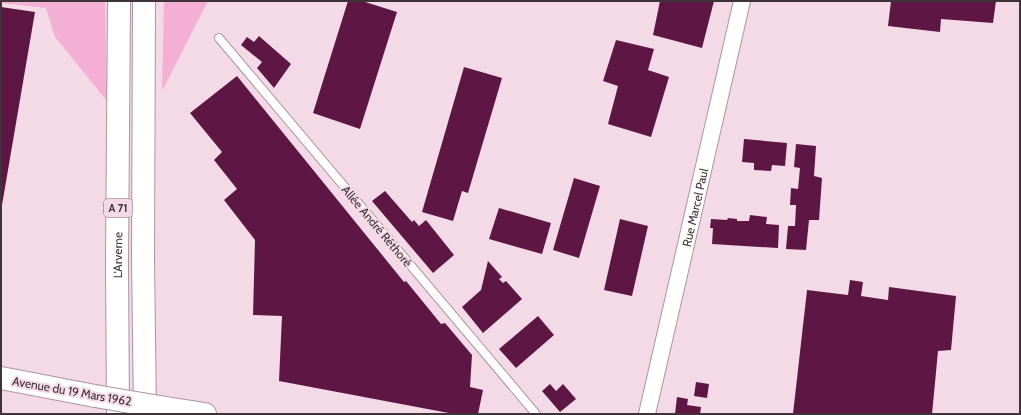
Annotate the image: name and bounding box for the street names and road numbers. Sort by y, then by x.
street label: Rue Marcel Paul [678,167,711,248]
street label: Allée André Réthoré [339,182,415,270]
road number: A 71 [104,199,132,217]
street label: L'Arverne [109,232,125,278]
street label: Avenue du 19 Mars 1962 [11,373,133,409]

